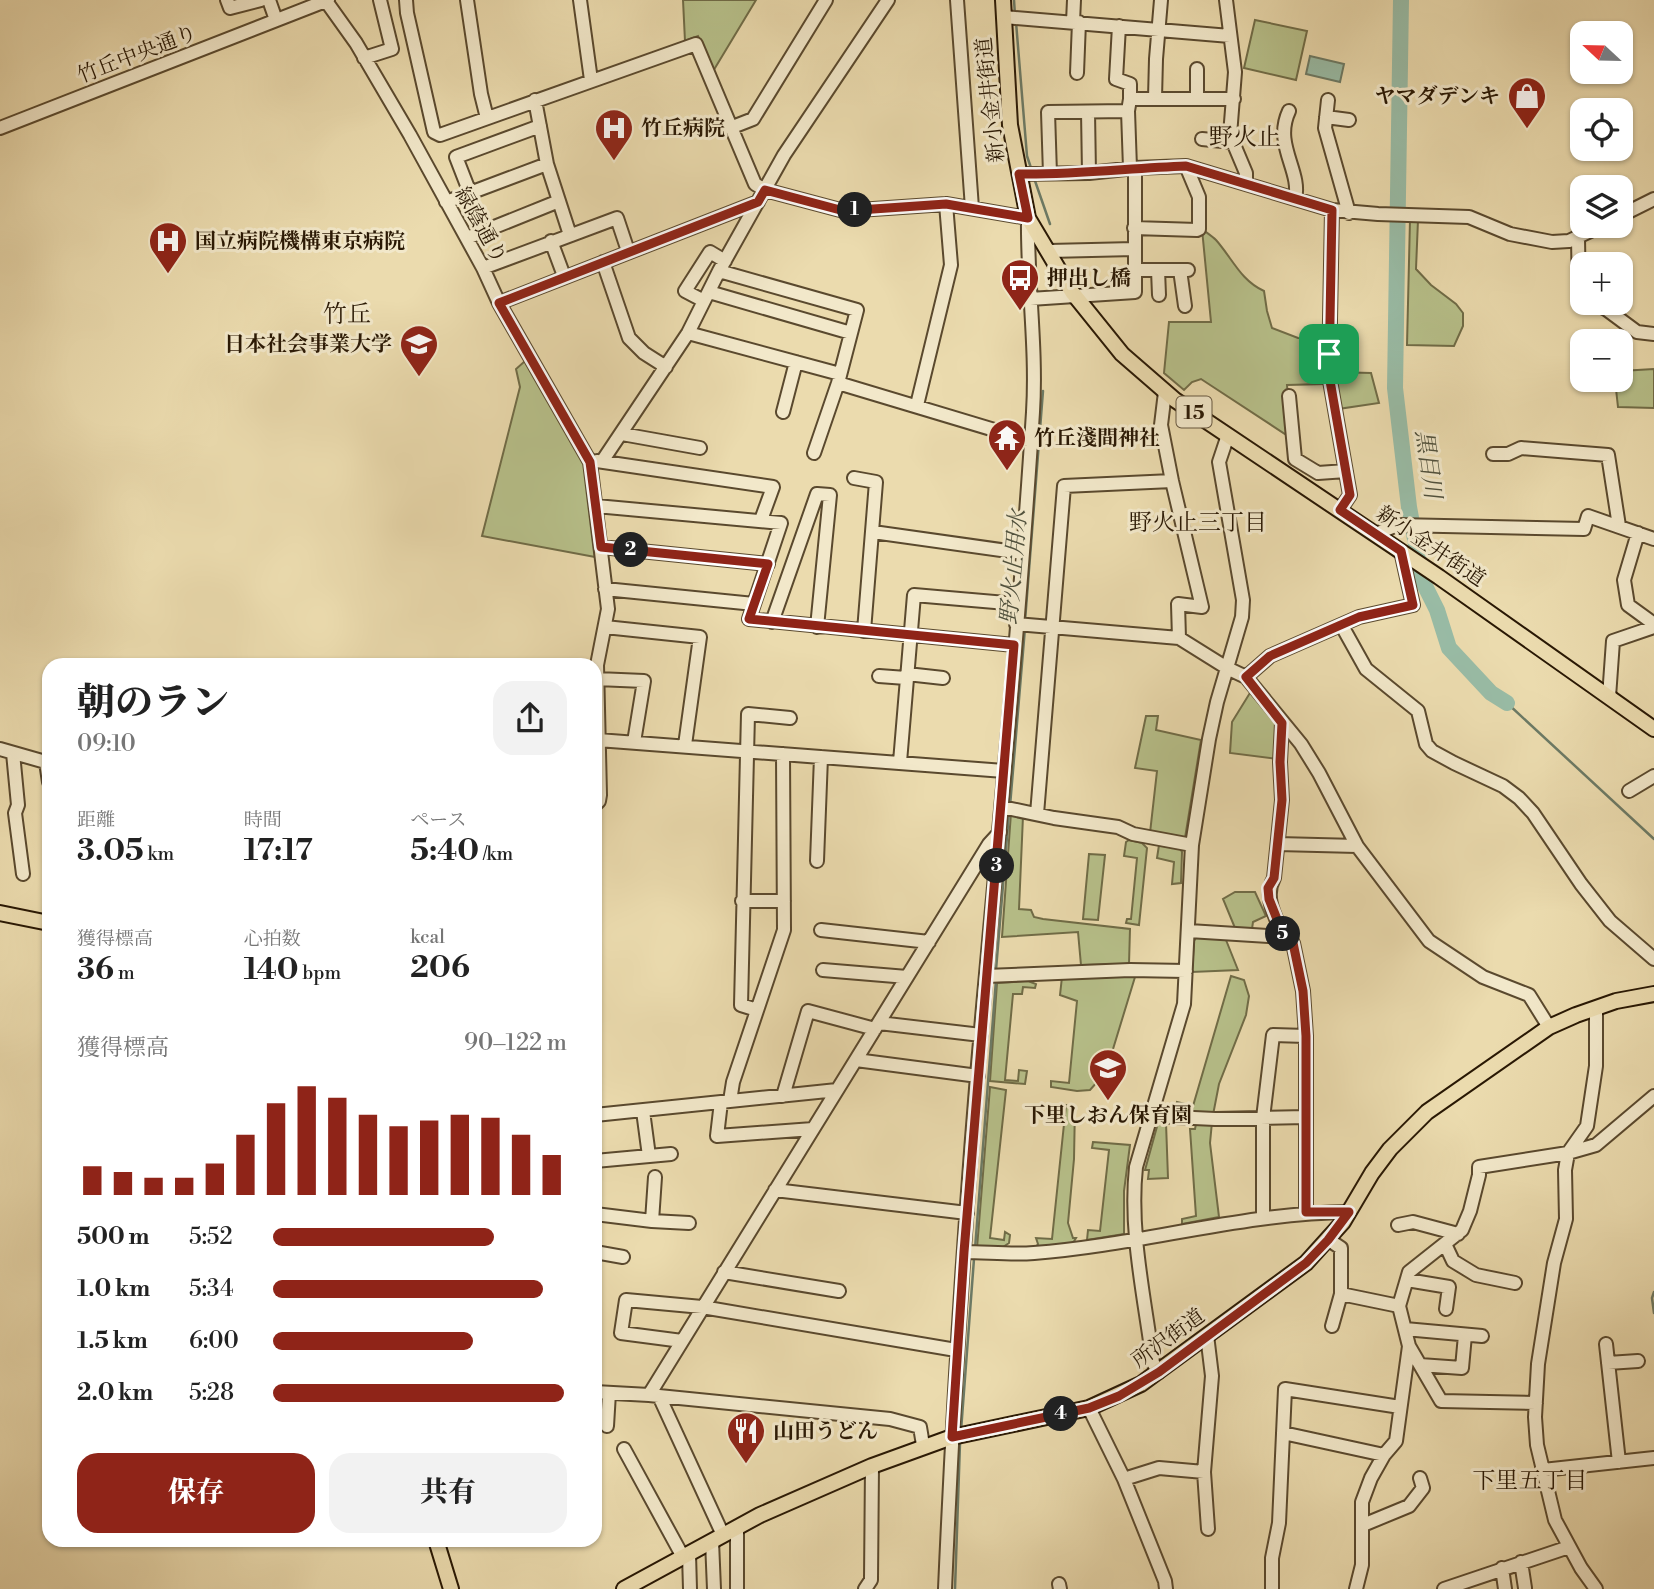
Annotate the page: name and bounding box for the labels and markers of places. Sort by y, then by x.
shop icon: ヤマダデンキ [1506,75,1548,130]
place label: ヤマダデンキ [1374,84,1500,110]
hospital icon: 竹丘病院 [593,107,635,162]
place label: 竹丘病院 [641,116,725,142]
pin: 1 [838,192,872,228]
hospital icon: 国立病院機構東京病院 [147,220,189,275]
place label: 国立病院機構東京病院 [195,229,405,255]
bus stop icon: 押出し橋 [999,257,1041,312]
place label: 押出し橋 [1047,266,1131,292]
school or university icon: 日本社会事業大学 [398,323,440,378]
pin [1299,324,1359,384]
place label: 日本社会事業大学 [224,332,392,358]
temple icon: 竹丘淺間神社 [986,417,1028,472]
place label: 竹丘淺間神社 [1034,426,1160,452]
pin: 2 [614,532,648,568]
pin: 3 [979,848,1014,884]
pin: 5 [1266,916,1300,951]
school or university icon: 下里しおん保育園 [1087,1047,1129,1102]
place label: 下里しおん保育園 [1024,1103,1192,1129]
pin: 4 [1044,1396,1078,1432]
restaurant icon: 山田うどん [725,1410,767,1465]
place label: 山田うどん [773,1419,878,1445]

